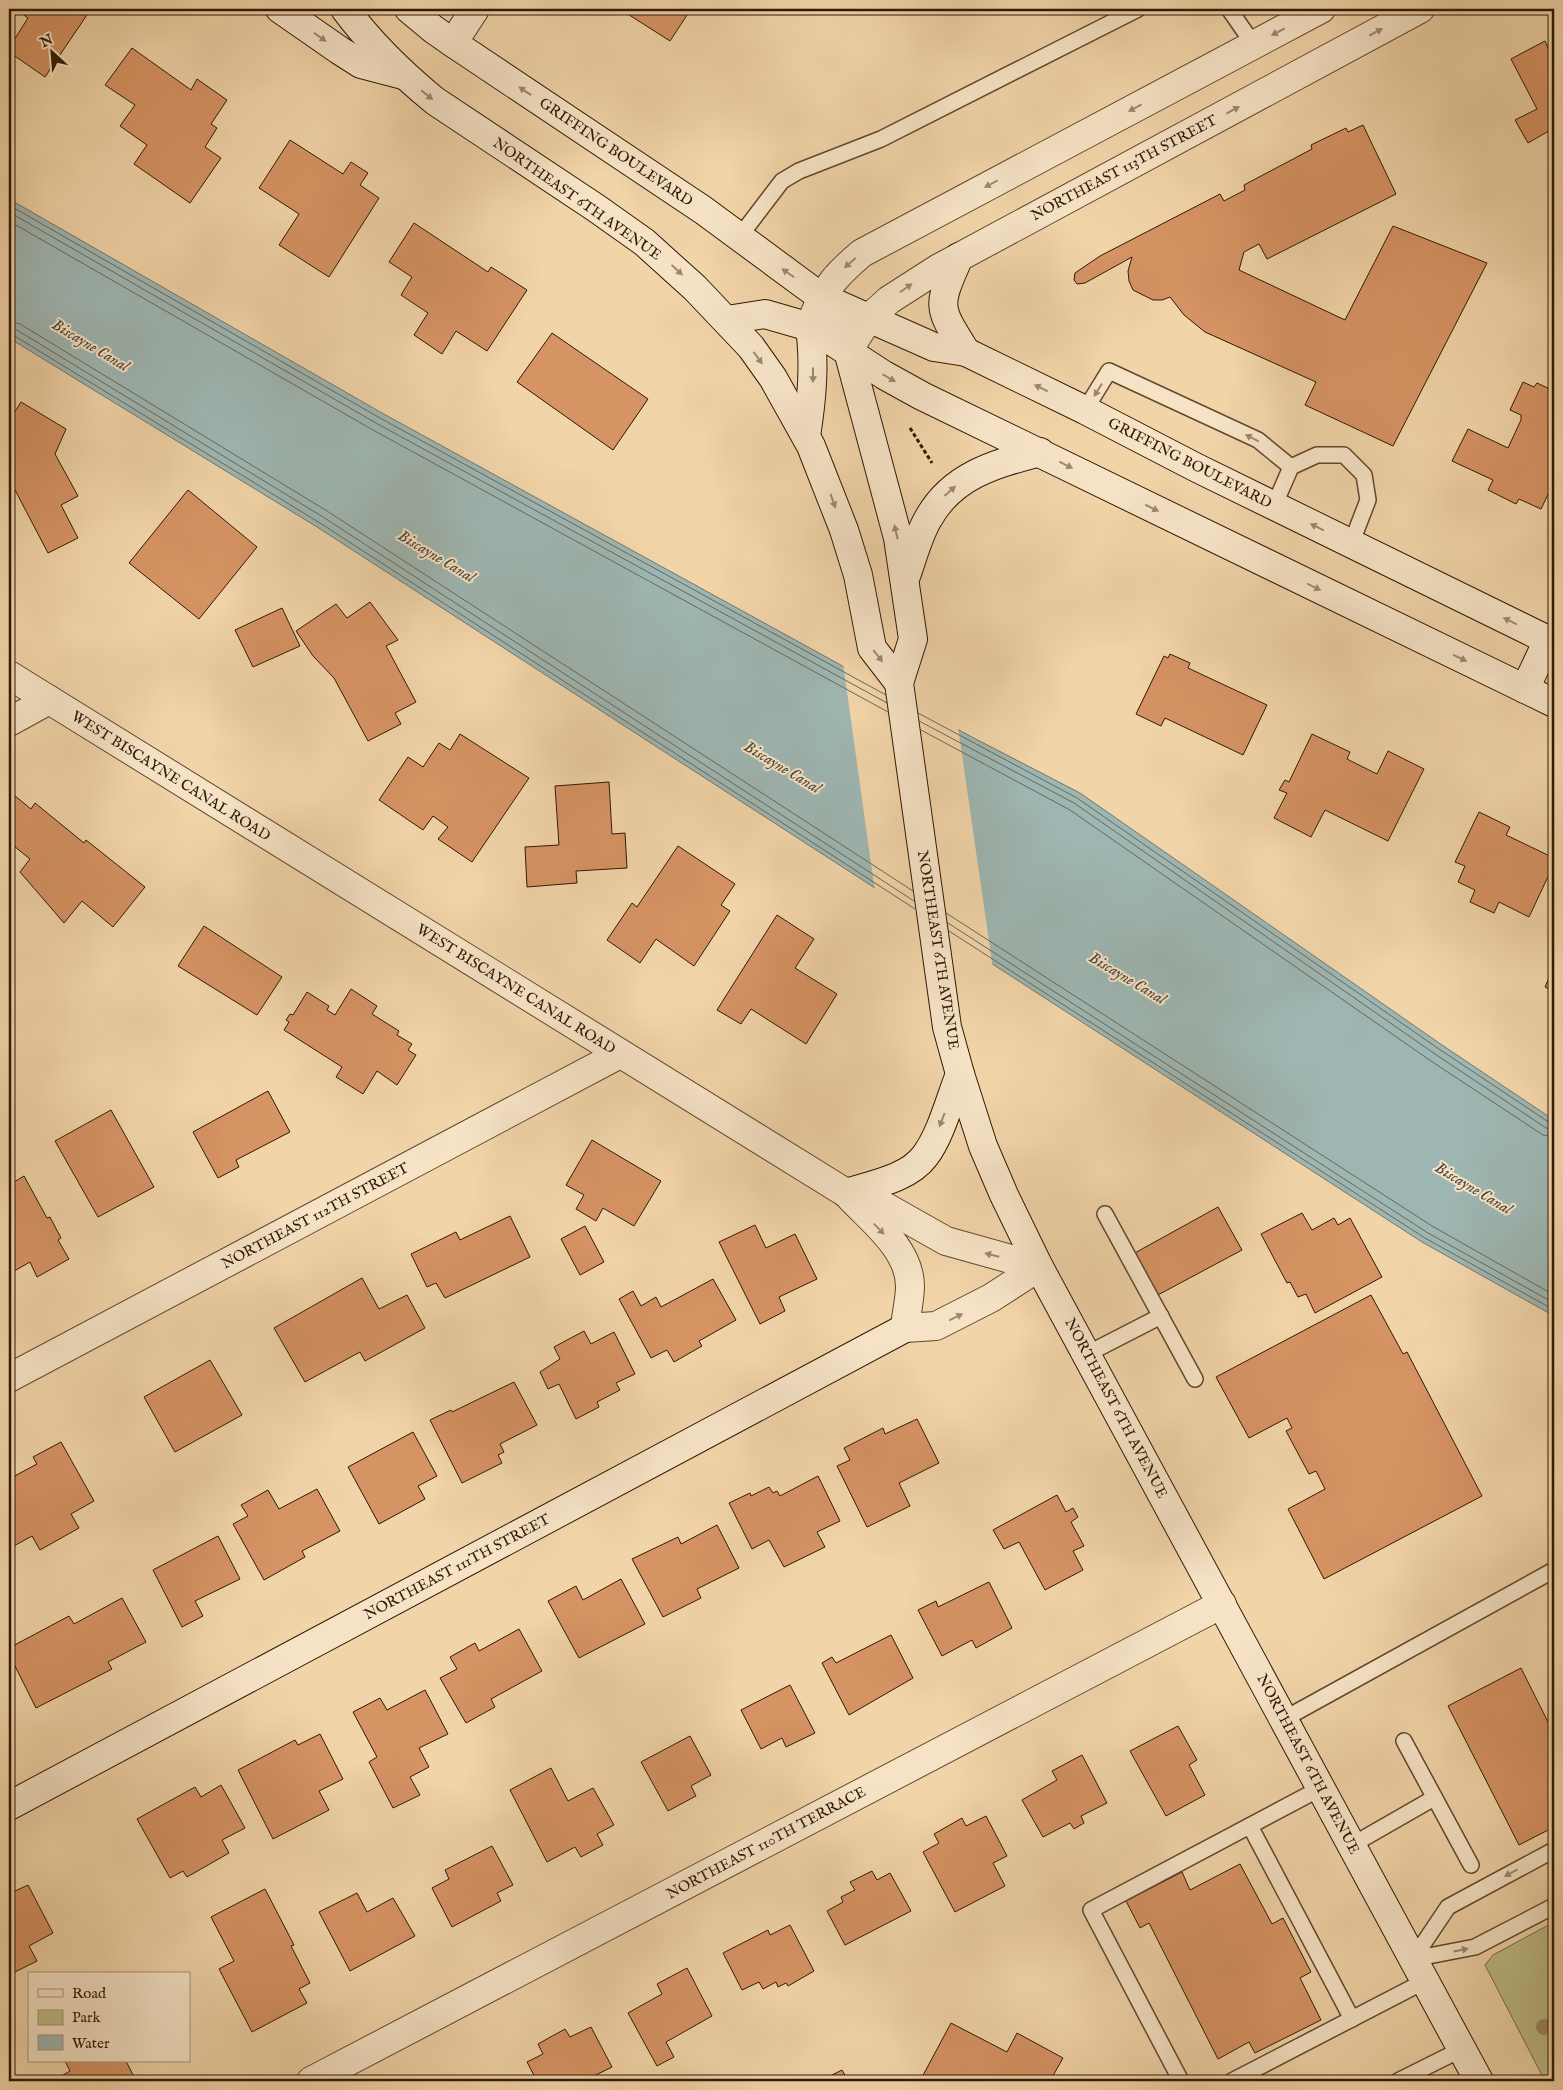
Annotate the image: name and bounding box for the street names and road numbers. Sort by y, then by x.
street label: GRIFFING BOULEVARD [535,93,697,211]
street label: NORTHEAST 113TH STREET [1028,111,1220,225]
street label: NORTHEAST 6TH AVENUE [489,133,665,265]
street label: GRIFFING BOULEVARD [1105,413,1275,513]
street label: WEST BISCAYNE CANAL ROAD [68,707,274,845]
street label: NORTHEAST 6TH AVENUE [913,849,963,1051]
street label: WEST BISCAYNE CANAL ROAD [413,920,619,1058]
street label: NORTHEAST 112TH STREET [218,1158,412,1274]
street label: NORTHEAST 6TH AVENUE [1060,1315,1172,1501]
street label: NORTHEAST 111TH STREET [361,1510,553,1624]
street label: NORTHEAST 6TH AVENUE [1252,1671,1364,1857]
street label: NORTHEAST 110TH TERRACE [663,1782,869,1904]

